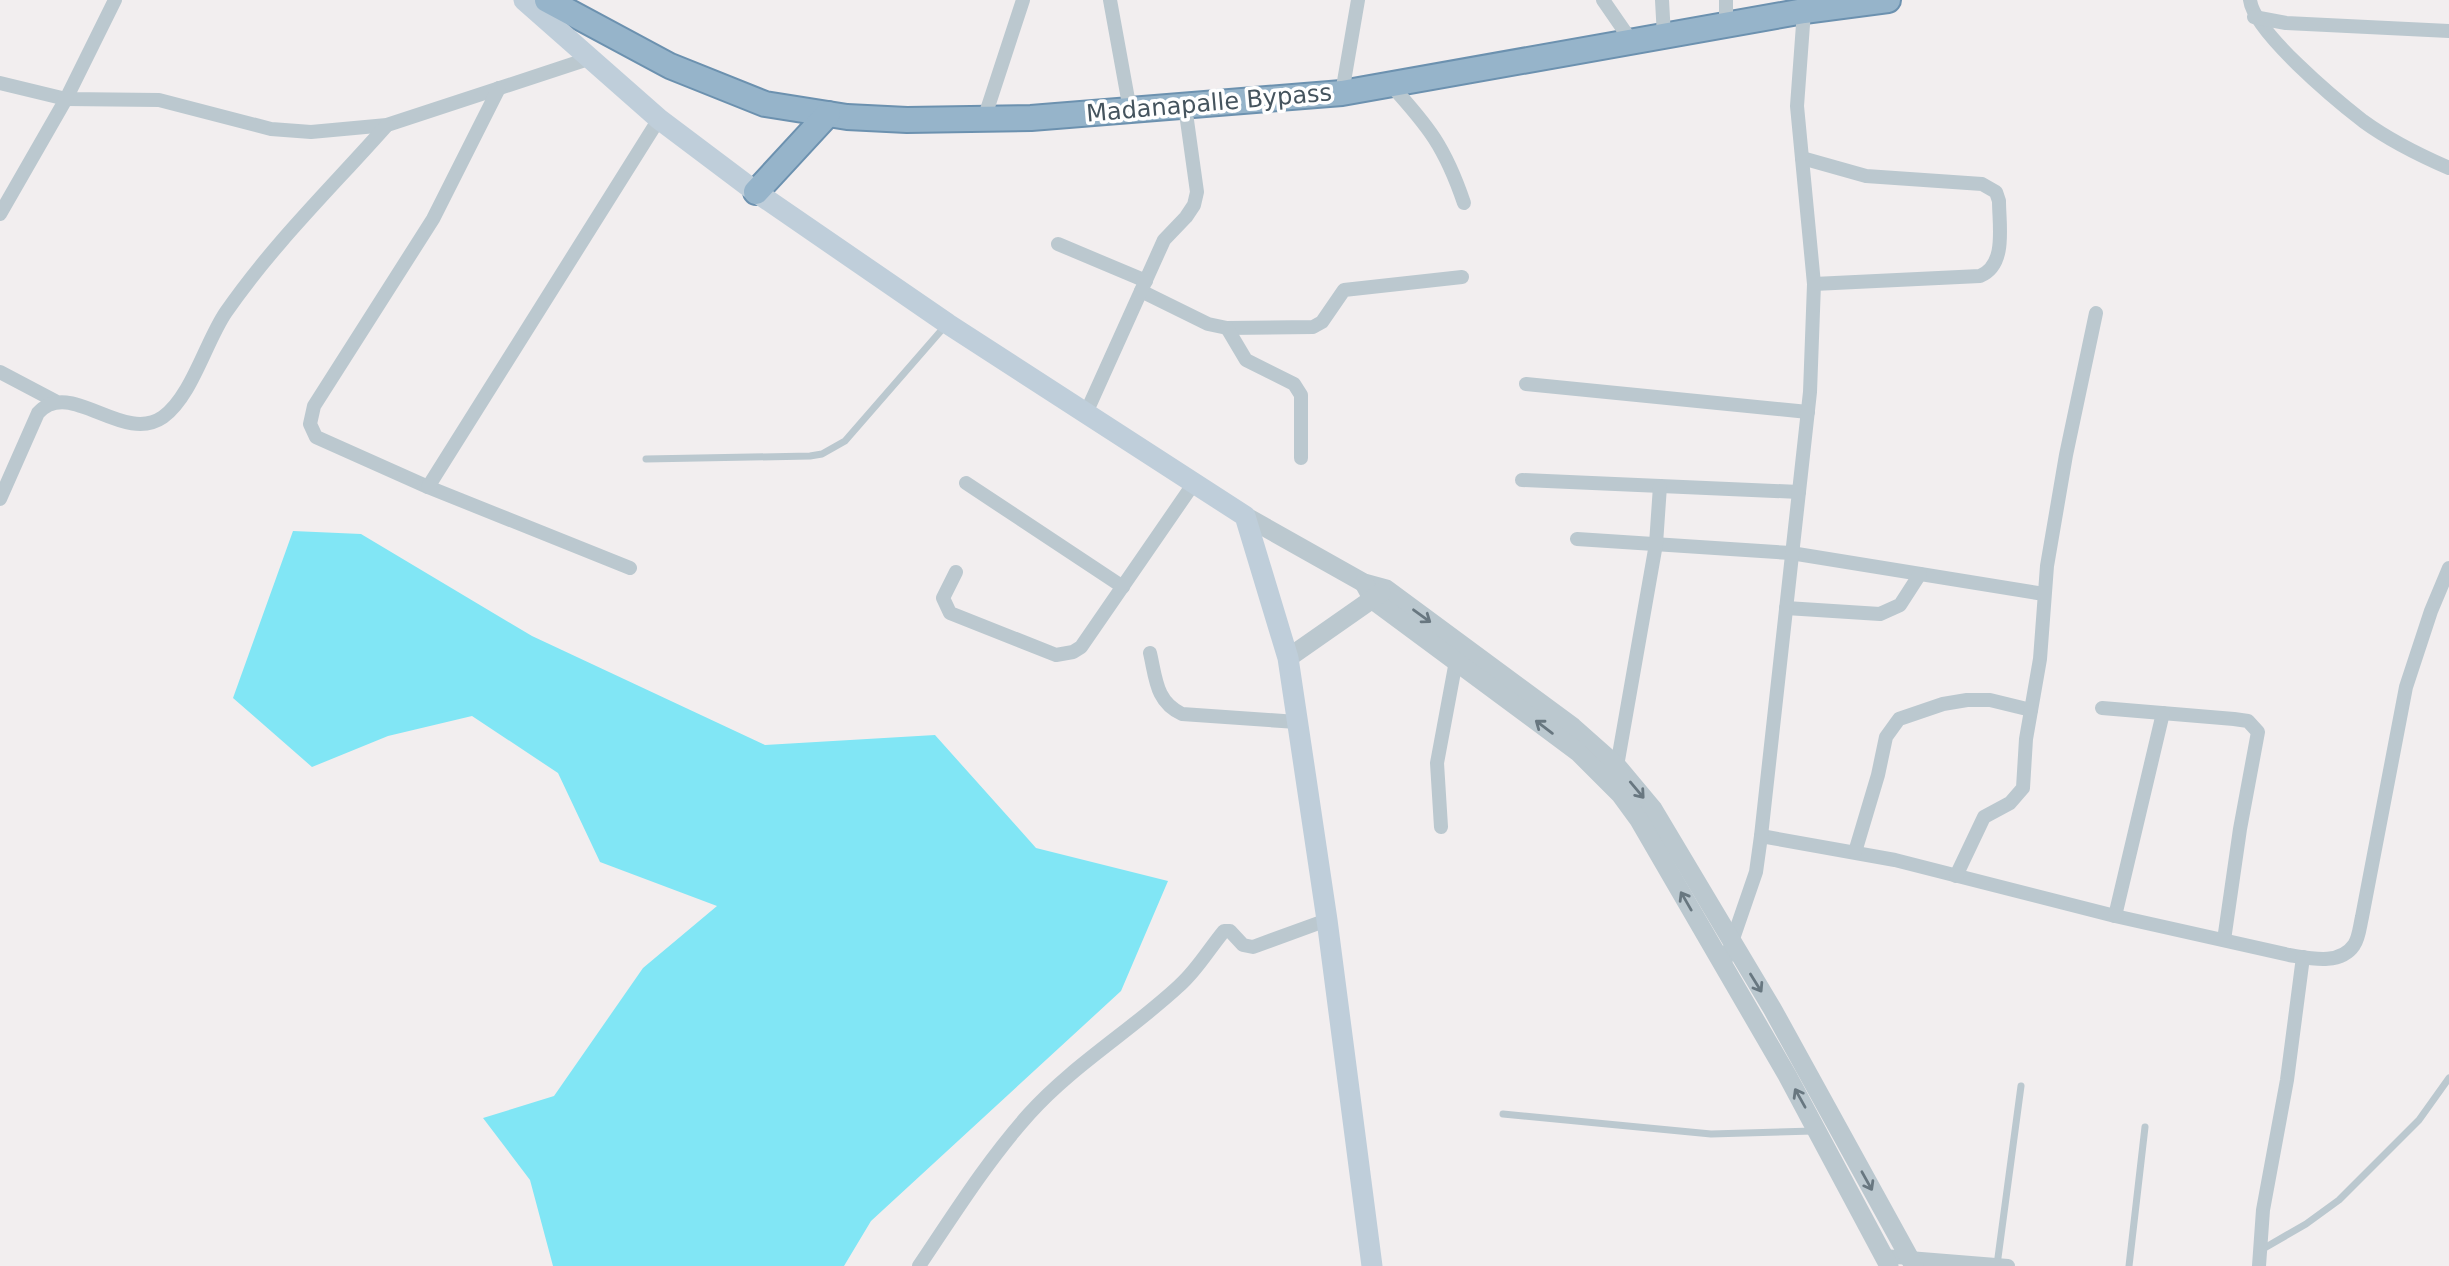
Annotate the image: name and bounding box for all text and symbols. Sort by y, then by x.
street label: Madanapalle Bypass [1085,78,1333,128]
one-way arrow [1412,609,1431,624]
one-way arrow [1535,719,1554,734]
one-way arrow [1629,780,1644,798]
one-way arrow [1679,891,1693,911]
one-way arrow [1749,973,1763,993]
one-way arrow [1793,1088,1807,1108]
one-way arrow [1860,1171,1874,1191]

